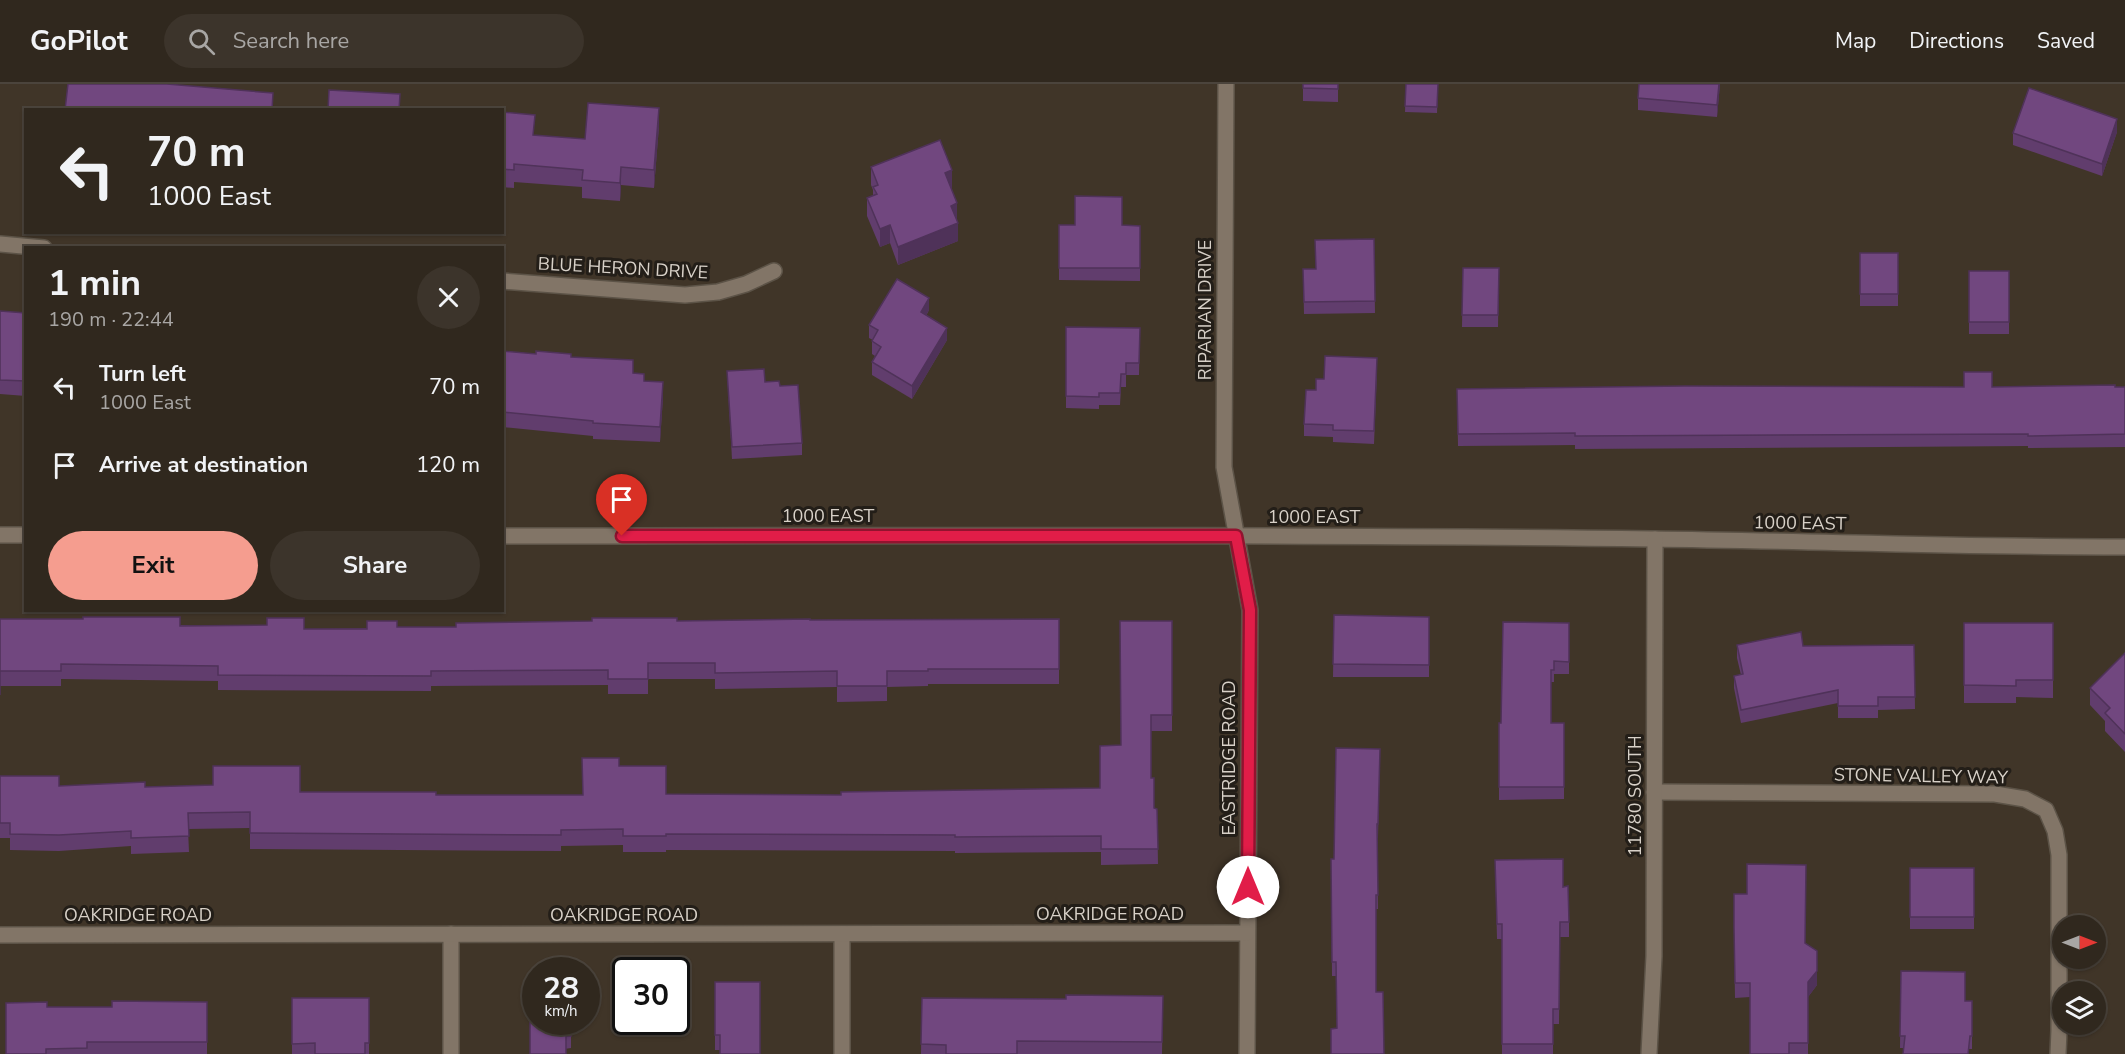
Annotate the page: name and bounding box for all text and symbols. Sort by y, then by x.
search box [164,14,584,68]
text: GoPilot [30,22,128,60]
icon: search [185,25,218,58]
text: Search here [233,26,349,56]
text: Map [1835,27,1876,55]
text: Directions [1909,27,2004,55]
text: Saved [2037,27,2095,55]
text: 70 m [147,124,246,181]
icon: left [48,132,126,210]
text: 1000 East [147,178,271,215]
street label: RIPARIAN DRIVE [1193,240,1217,380]
street label: BLUE HERON DRIVE [537,252,709,284]
text: 1 min [48,259,141,308]
button: close [417,266,480,329]
text: 190 m · 22:44 [48,306,174,333]
text: Turn left [99,359,186,389]
icon: left [48,371,81,404]
text: 70 m [429,372,480,402]
text: 1000 East [99,389,191,416]
icon: arrive [48,449,81,482]
text: Arrive at destination [99,450,308,480]
text: 120 m [416,450,480,480]
pin [596,474,647,536]
icon: arrive [605,483,638,516]
street label: 1000 EAST [782,504,875,528]
street label: 1000 EAST [1268,505,1361,529]
street label: 1000 EAST [1753,510,1847,536]
button: Exit [48,531,258,600]
button: Share [270,531,480,600]
street label: EASTRIDGE ROAD [1217,680,1241,836]
street label: 11780 SOUTH [1623,735,1647,857]
street label: STONE VALLEY WAY [1834,762,2009,790]
position arrow [1216,855,1280,919]
street label: OAKRIDGE ROAD [1036,902,1184,926]
street label: OAKRIDGE ROAD [64,903,212,927]
street label: OAKRIDGE ROAD [550,903,698,927]
north arrow [2052,915,2106,969]
map controls [2052,915,2106,1035]
speed limit sign: 30 [612,957,690,1035]
text: 28 [543,968,579,1009]
button: layers [2052,981,2106,1035]
text: km/h [544,1001,578,1021]

